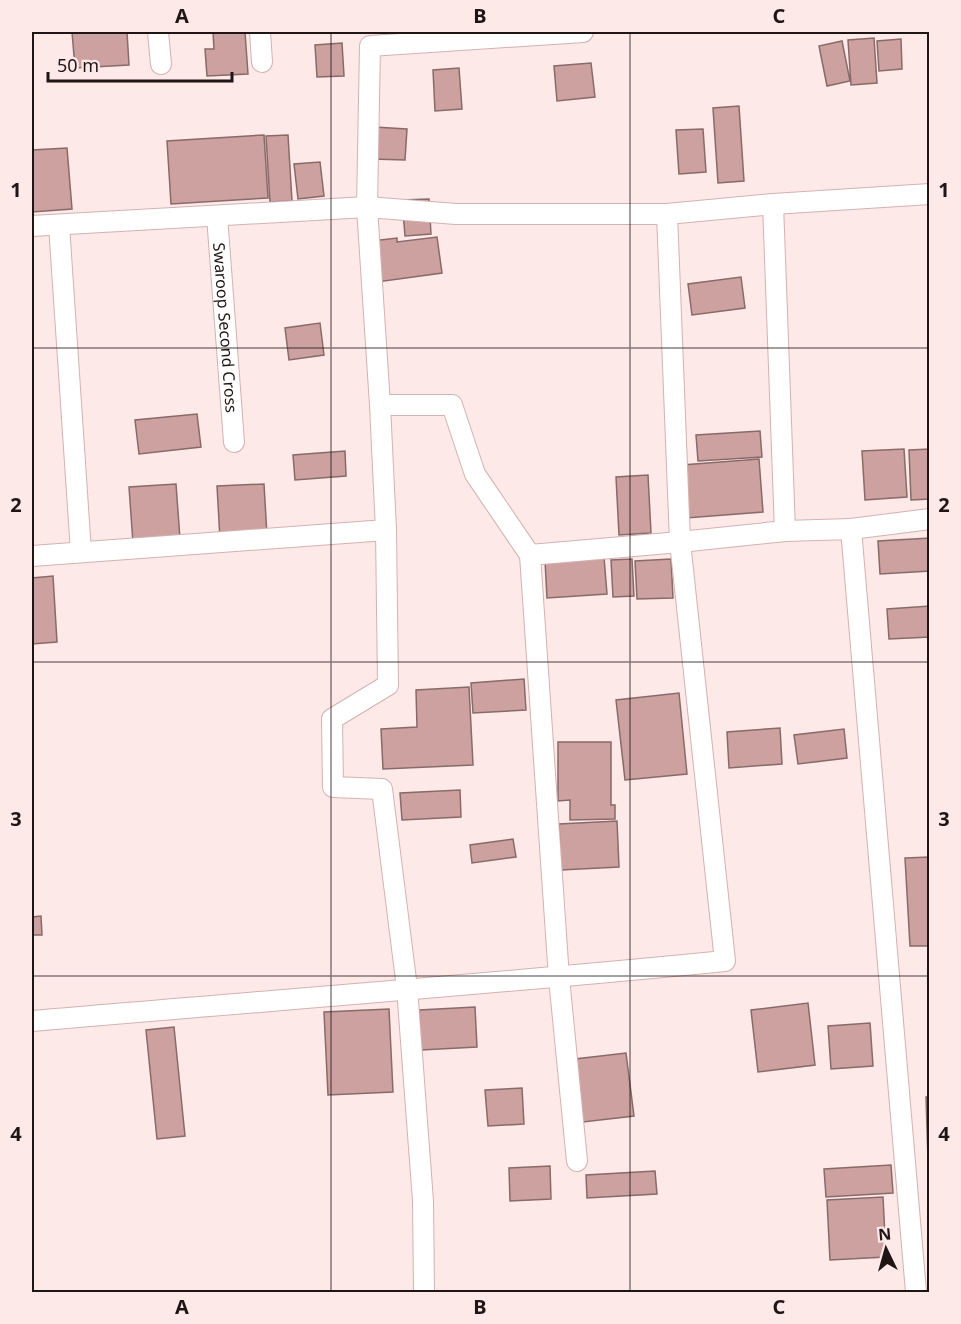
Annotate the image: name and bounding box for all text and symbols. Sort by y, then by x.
text: A [175,2,189,29]
text: B [473,2,487,29]
text: C [773,2,786,29]
scale bar [48,45,232,83]
text: 50 m [57,53,99,77]
text: 1 [10,176,22,203]
text: 1 [938,176,950,203]
street label: Swaroop Second Cross [208,242,243,414]
text: 2 [10,491,22,518]
text: 2 [938,491,950,518]
text: 3 [10,805,22,832]
text: 3 [938,805,950,832]
text: 4 [10,1120,22,1147]
text: 4 [938,1120,950,1147]
north arrow [856,1219,916,1279]
text: N [877,1223,892,1246]
text: A [175,1293,189,1320]
text: B [473,1293,487,1320]
text: C [773,1293,786,1320]

